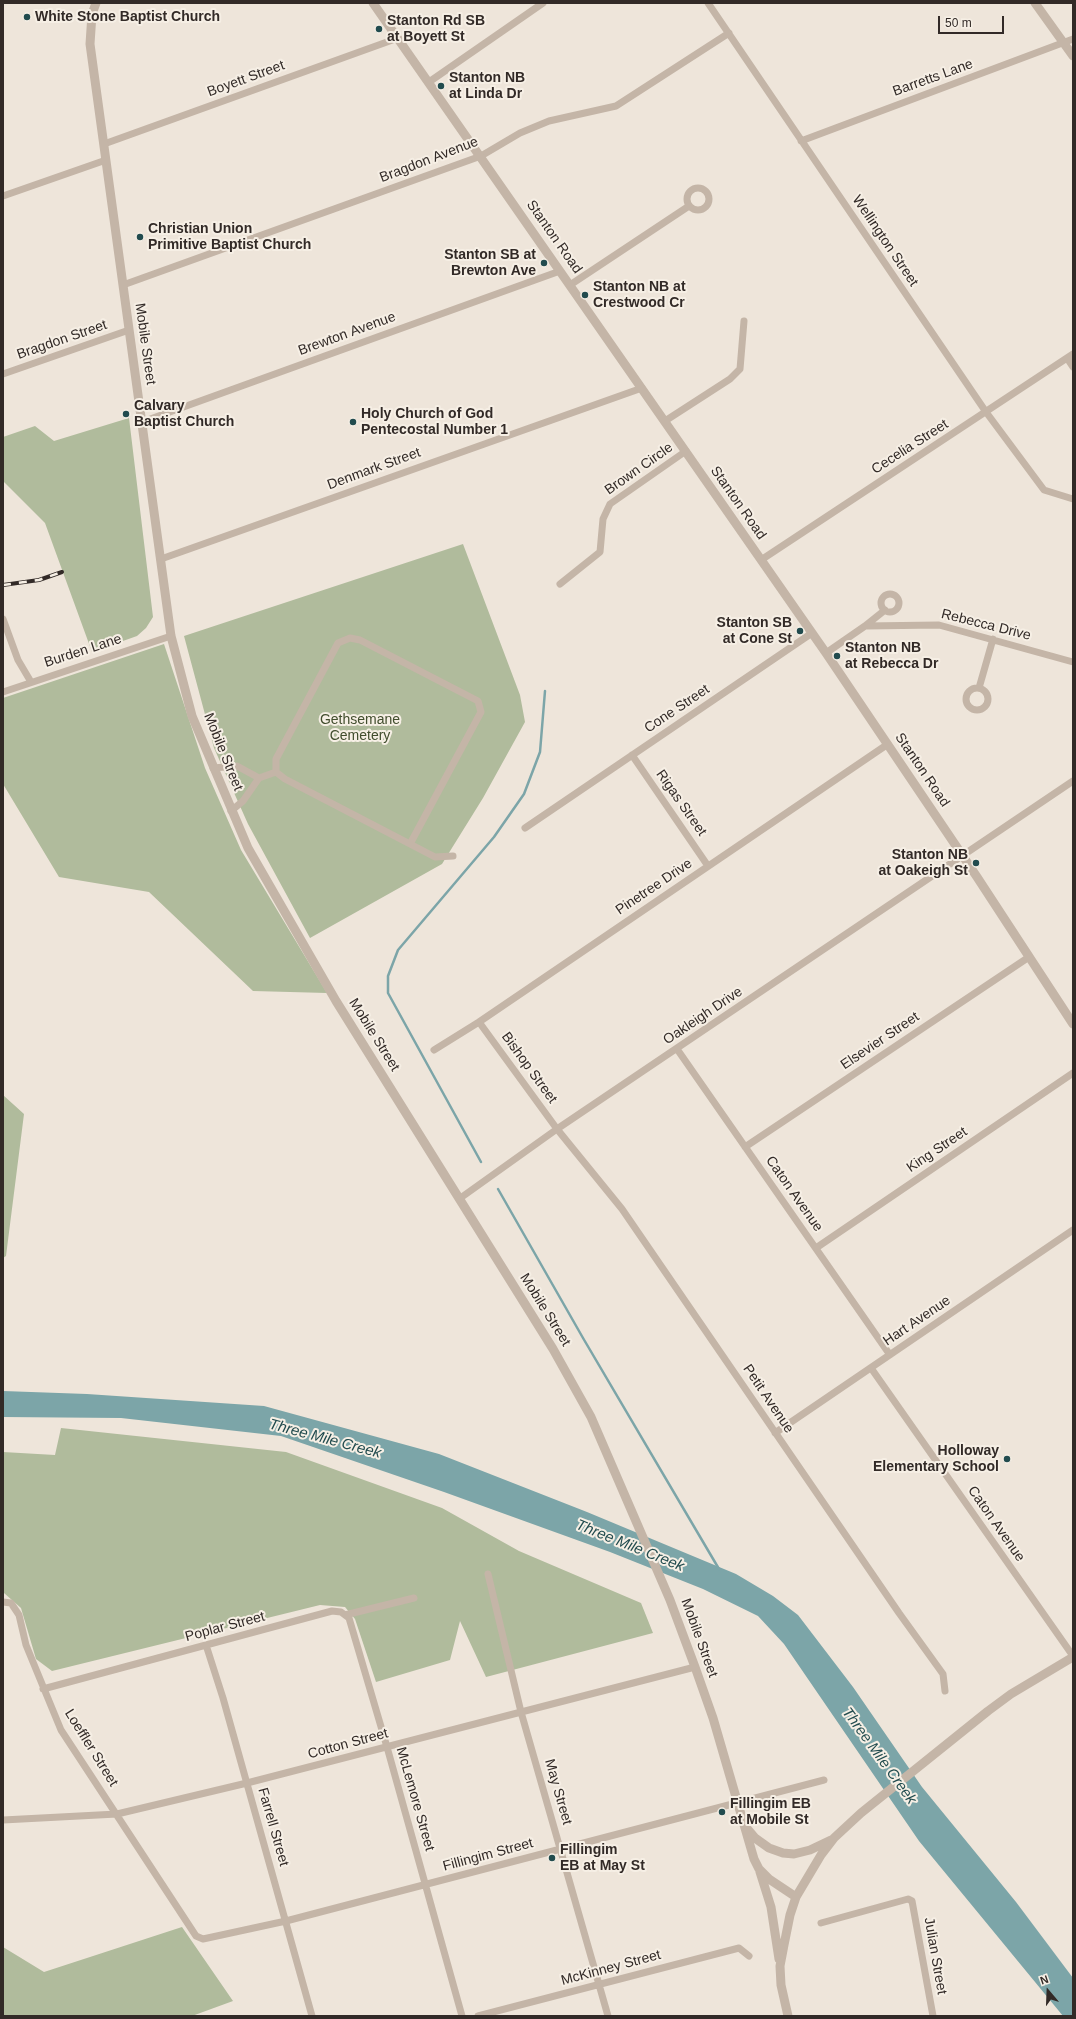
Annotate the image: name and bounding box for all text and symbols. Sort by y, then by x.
scale bar [940,8,1006,34]
place label: White Stone Baptist Church [35,9,220,25]
marker: White Stone Baptist Church [22,12,32,22]
place label: Stanton Rd SB at Boyett St [387,13,485,46]
text: 50 m [945,16,972,30]
marker: Stanton Rd SB at Boyett St [374,24,384,34]
street label: Barretts Lane [891,56,975,100]
street label: Boyett Street [205,57,287,101]
place label: Stanton NB at Linda Dr [449,70,525,102]
marker: Stanton NB at Linda Dr [436,81,446,91]
street label: Bragdon Avenue [377,134,481,186]
street label: Wellington Street [848,192,922,290]
street label: Stanton Road [523,197,585,277]
place label: Christian Union Primitive Baptist Church [148,221,311,254]
marker: Christian Union Primitive Baptist Church [135,232,145,242]
place label: Stanton SB at Brewton Ave [444,247,536,280]
marker: Stanton SB at Brewton Ave [539,258,549,268]
place label: Stanton NB at Crestwood Cr [593,279,686,312]
marker: Stanton NB at Crestwood Cr [580,290,590,300]
street label: Mobile Street [131,302,159,386]
street label: Brewton Avenue [296,309,398,359]
street label: Bragdon Street [15,317,109,363]
place label: Calvary Baptist Church [134,398,234,430]
place label: Holy Church of God Pentecostal Number 1 [361,406,508,438]
marker: Calvary Baptist Church [121,409,131,419]
street label: Cecelia Street [869,416,951,478]
marker: Holy Church of God Pentecostal Number 1 [348,417,358,427]
street label: Brown Circle [602,439,676,499]
street label: Denmark Street [325,444,423,494]
street label: Stanton Road [707,463,769,543]
street label: Rebecca Drive [939,606,1033,644]
place label: Stanton SB at Cone St [717,615,792,648]
marker: Stanton SB at Cone St [795,626,805,636]
street label: Burden Lane [42,631,124,671]
place label: Stanton NB at Rebecca Dr [845,640,938,672]
marker: Stanton NB at Rebecca Dr [832,651,842,661]
street label: Cone Street [641,681,713,737]
street label: Mobile Street [200,711,246,793]
park label: Gethsemane Cemetery [320,712,400,744]
street label: Stanton Road [891,730,953,810]
street label: Rigas Street [652,767,710,839]
place label: Stanton NB at Oakeigh St [879,847,968,880]
street label: Pinetree Drive [613,855,695,919]
marker: Stanton NB at Oakeigh St [971,858,981,868]
street label: Oakleigh Drive [660,983,746,1049]
street label: Mobile Street [345,996,403,1074]
street label: Elsevier Street [838,1009,922,1073]
street label: Bishop Street [498,1029,560,1107]
street label: King Street [904,1124,970,1176]
street label: Caton Avenue [762,1153,826,1235]
street label: Mobile Street [516,1271,574,1349]
street label: Hart Avenue [880,1292,954,1350]
street label: Petit Avenue [739,1362,797,1436]
water label: Three Mile Creek [267,1415,383,1463]
place label: Holloway Elementary School [873,1443,999,1476]
marker: Holloway Elementary School [1002,1454,1012,1464]
street label: Caton Avenue [964,1483,1028,1565]
water label: Three Mile Creek [573,1516,687,1576]
street label: Mobile Street [677,1596,721,1680]
street label: Poplar Street [183,1608,267,1646]
water label: Three Mile Creek [838,1704,920,1808]
street label: Loeffler Street [61,1706,121,1790]
street label: Cotton Street [306,1725,390,1763]
street label: McLemore Street [392,1745,438,1853]
street label: May Street [541,1757,575,1827]
street label: Farrell Street [254,1786,292,1868]
place label: Fillingim EB at Mobile St [730,1796,811,1828]
marker: Fillingim EB at Mobile St [717,1807,727,1817]
street label: Fillingim Street [441,1835,535,1875]
place label: Fillingim EB at May St [560,1842,645,1874]
marker: Fillingim EB at May St [547,1853,557,1863]
street label: Julian Street [920,1916,950,1996]
street label: McKinney Street [559,1947,663,1989]
north arrow [1028,1971,1068,2011]
text: N [1038,1973,1050,1987]

